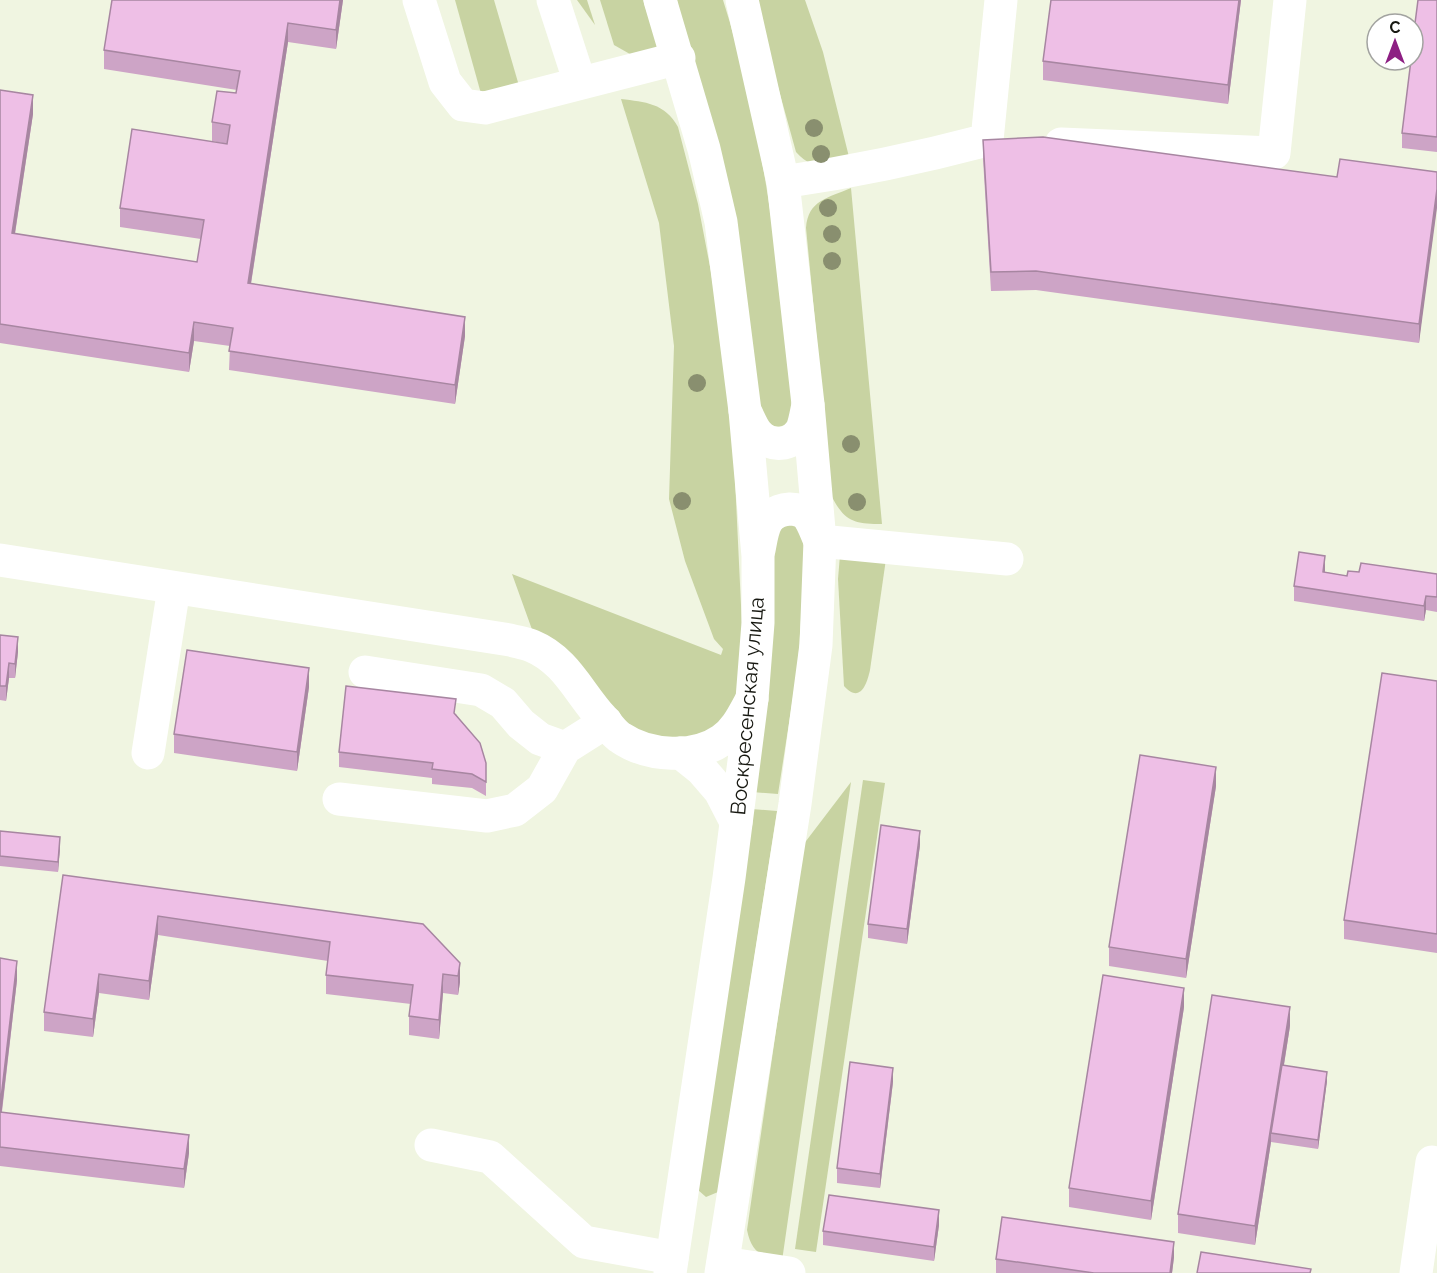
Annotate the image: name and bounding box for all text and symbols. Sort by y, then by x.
north arrow [1365,12,1425,72]
text: С [1390,18,1401,37]
street label: Воскресенская улица [725,596,769,816]

